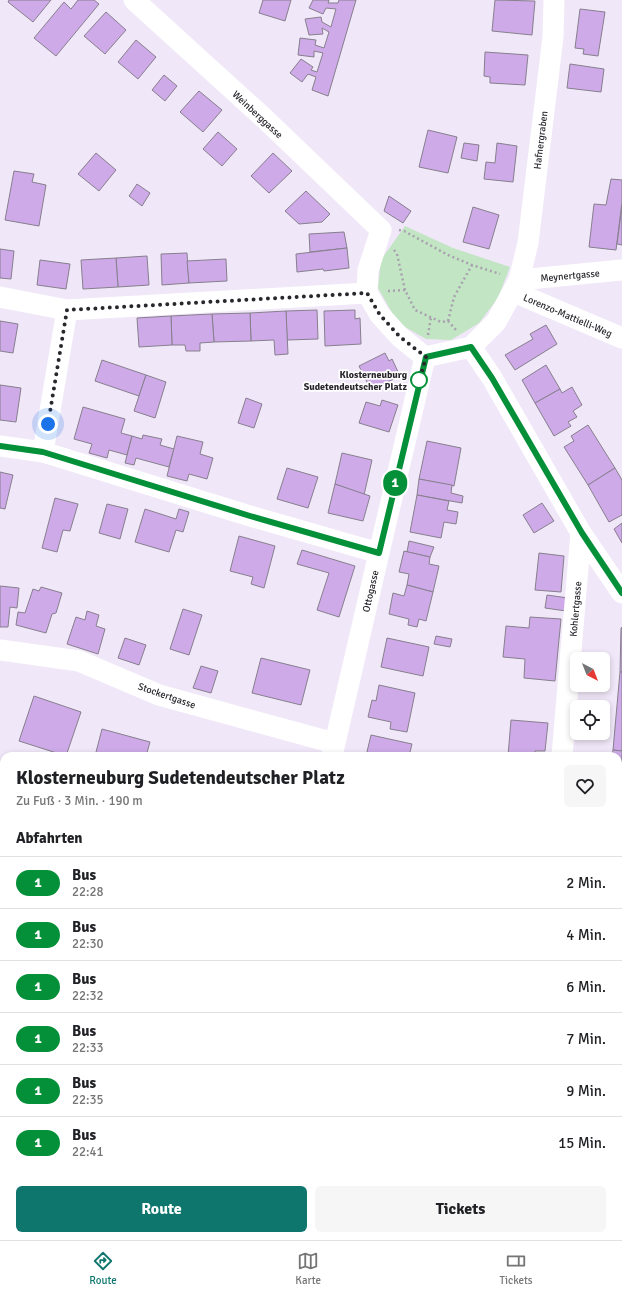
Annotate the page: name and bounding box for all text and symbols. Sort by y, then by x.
street label: Weinberggasse [230,88,285,141]
street label: Hafnergraben [531,110,551,170]
street label: Meynertgasse [540,267,600,285]
street label: Lorenzo-Mattielli-Weg [521,292,614,340]
place label: Klosterneuburg Sudetendeutscher Platz [304,369,408,393]
marker: Klosterneuburg Sudetendeutscher Platz [410,371,428,389]
your location [38,414,58,434]
line badge: 1 [382,470,408,496]
text: 1 [391,474,399,491]
street label: Ottogasse [360,569,382,613]
street label: Kohlertgasse [568,581,584,637]
north arrow [570,652,610,692]
map controls [570,652,610,740]
street label: Stockertgasse [136,680,197,711]
button: locate [570,700,610,740]
button: heart [564,765,606,807]
text: Klosterneuburg Sudetendeutscher Platz [16,766,345,790]
text: Zu Fuß · 3 Min. · 190 m [16,793,143,809]
text: Abfahrten [16,829,83,847]
text: Bus [72,866,96,884]
text: 1 [34,874,42,891]
text: 2 Min. [566,874,606,892]
text: 22:28 [72,884,104,900]
text: Bus [72,918,96,936]
text: 1 [34,926,42,943]
text: 4 Min. [566,926,606,944]
text: 22:30 [72,936,104,952]
text: Bus [72,970,96,988]
text: 1 [34,978,42,995]
text: 6 Min. [566,978,606,996]
text: 22:32 [72,988,104,1004]
text: Bus [72,1022,96,1040]
text: 1 [34,1030,42,1047]
text: 7 Min. [566,1030,606,1048]
text: 22:33 [72,1040,104,1056]
text: Bus [72,1074,96,1092]
text: 1 [34,1082,42,1099]
text: 9 Min. [566,1082,606,1100]
text: 22:35 [72,1092,104,1108]
text: Bus [72,1126,96,1144]
text: 1 [34,1134,42,1151]
text: 15 Min. [558,1134,606,1152]
text: 22:41 [72,1144,104,1160]
button: Route [16,1186,307,1232]
button: Tickets [315,1186,606,1232]
tab: Route [89,1250,117,1287]
tab: Karte [295,1250,321,1287]
tab: Tickets [500,1250,533,1287]

